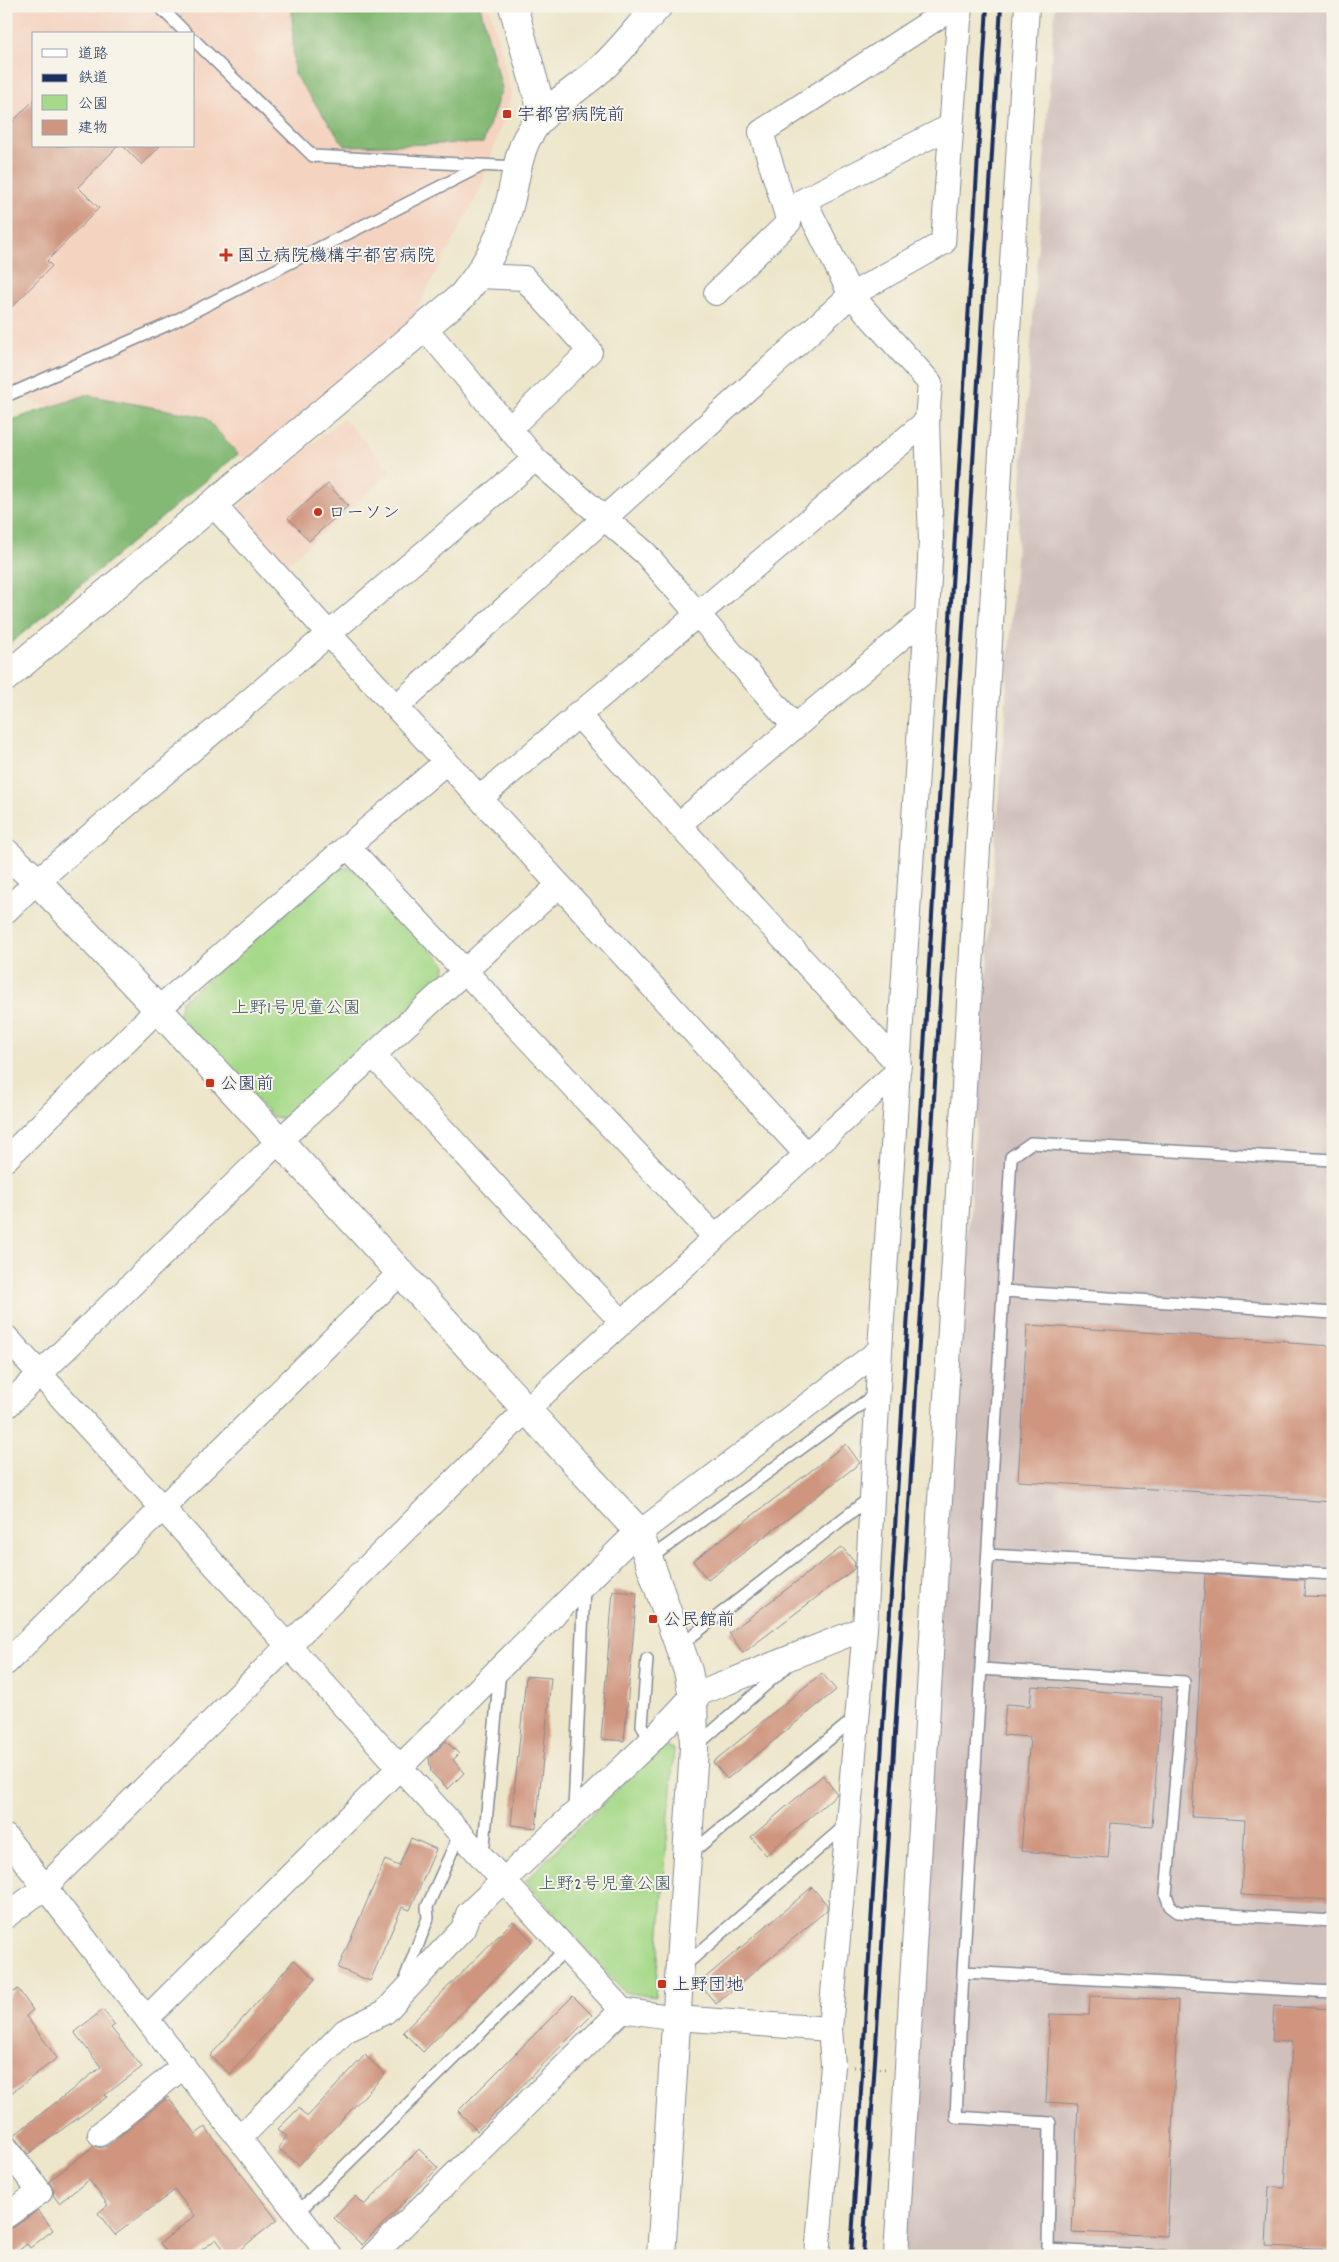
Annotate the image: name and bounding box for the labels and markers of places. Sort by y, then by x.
place label: 宇都宮病院前 [517,104,625,129]
marker: 宇都宮病院前 [501,108,513,120]
place label: 国立病院機構宇都宮病院 [237,245,435,270]
marker: 国立病院機構宇都宮病院 [219,248,233,262]
place label: ローソン [328,502,400,527]
marker: ローソン [312,506,324,518]
place label: 公園前 [220,1073,274,1098]
marker: 公園前 [204,1077,216,1089]
place label: 公民館前 [663,1609,735,1634]
marker: 公民館前 [647,1613,659,1625]
place label: 上野団地 [672,1974,744,1999]
marker: 上野団地 [656,1978,668,1990]

